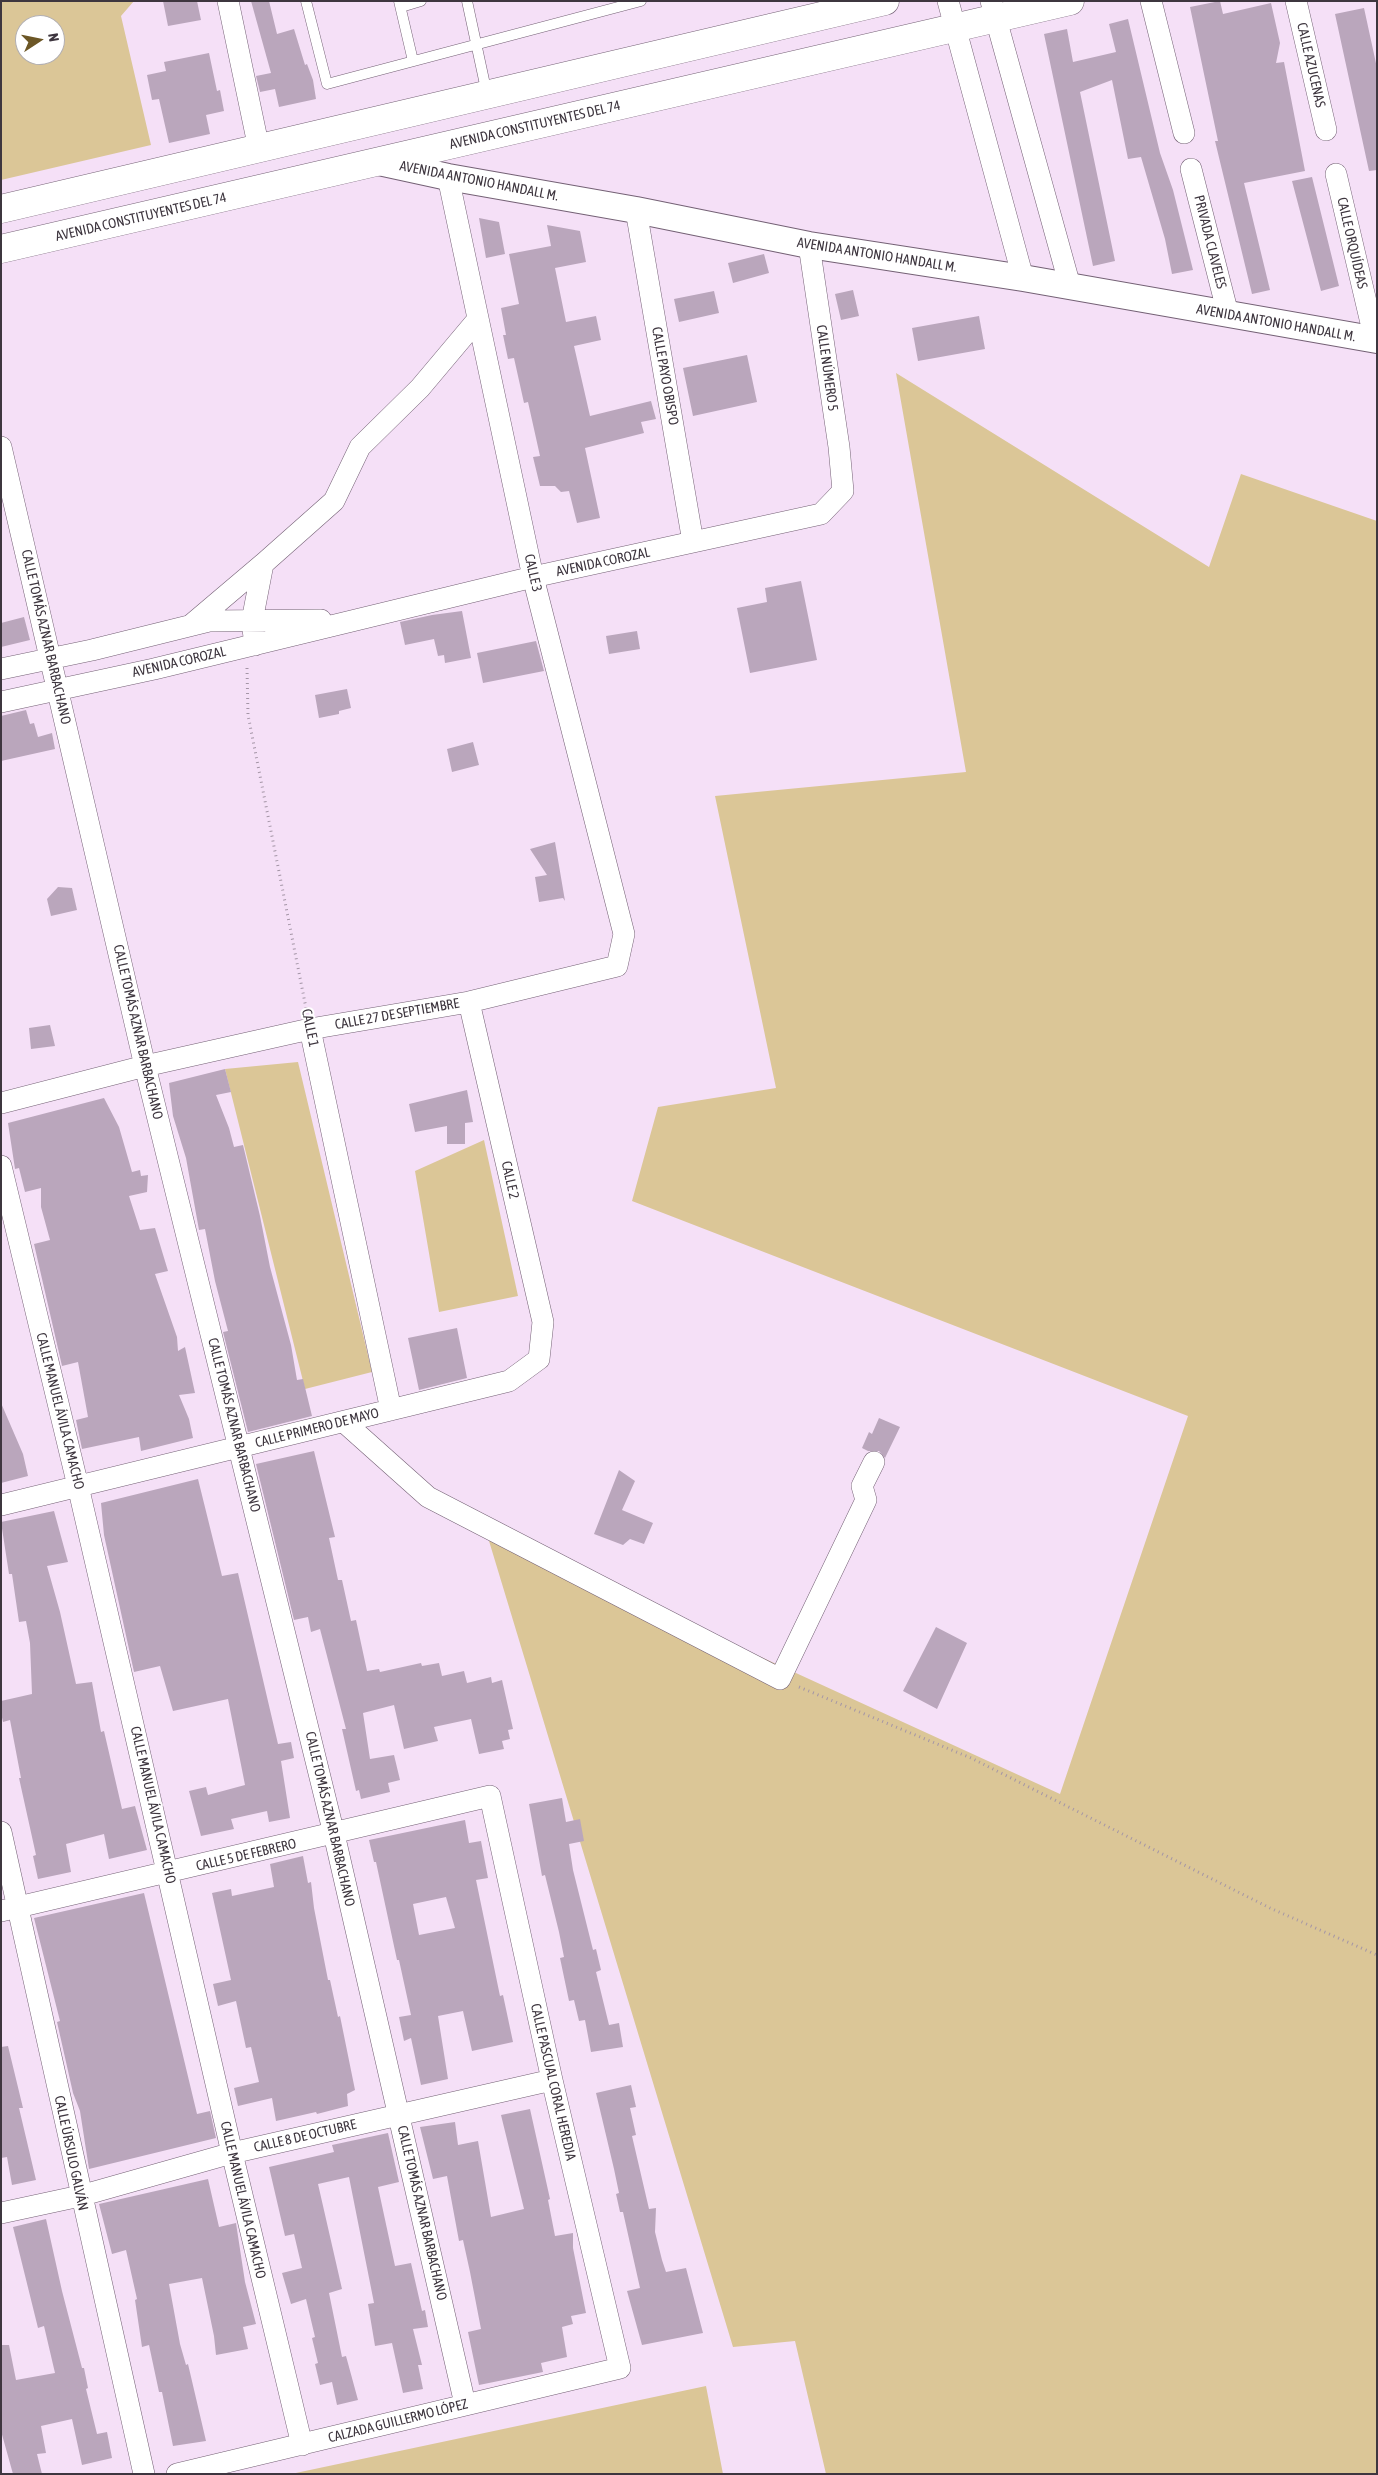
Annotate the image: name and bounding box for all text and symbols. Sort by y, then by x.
north arrow [15,15,65,65]
street label: CALLE AZUCENAS [1293,21,1329,109]
text: N [45,32,62,43]
street label: AVENIDA CONSTITUYENTES DEL 74 [448,97,622,153]
street label: AVENIDA ANTONIO HANDALL M. [398,157,560,205]
street label: AVENIDA CONSTITUYENTES DEL 74 [54,189,228,245]
street label: PRIVADA CLAVELES [1190,193,1230,291]
street label: CALLE ORQUÍDEAS [1333,196,1371,290]
street label: AVENIDA ANTONIO HANDALL M. [796,234,958,276]
street label: AVENIDA ANTONIO HANDALL M. [1195,301,1357,345]
street label: CALLE NÚMERO 5 [813,324,841,412]
street label: CALLE PAYO OBISPO [648,326,682,426]
street label: AVENIDA COROZAL [555,544,651,580]
street label: CALLE TOMÁS AZNAR BARBACHANO [18,548,74,726]
street label: CALLE 3 [520,552,546,594]
street label: AVENIDA COROZAL [131,643,227,681]
street label: CALLE TOMÁS AZNAR BARBACHANO [110,943,166,1121]
street label: CALLE 27 DE SEPTIEMBRE [333,995,461,1033]
street label: CALLE 1 [298,1007,322,1049]
street label: CALLE 2 [497,1159,523,1201]
street label: CALLE MANUEL ÁVILA CAMACHO [32,1331,88,1491]
street label: CALLE TOMÁS AZNAR BARBACHANO [204,1336,264,1514]
street label: CALLE PRIMERO DE MAYO [253,1405,381,1451]
street label: CALLE MANUEL ÁVILA CAMACHO [127,1725,179,1885]
street label: CALLE TOMÁS AZNAR BARBACHANO [302,1730,358,1908]
street label: CALLE 5 DE FEBRERO [194,1835,298,1875]
street label: CALLE PASCUAL CORAL HEREDIA [527,2002,579,2162]
street label: CALLE ÚRSULO GALVÁN [51,2094,91,2212]
street label: CALLE 8 DE OCTUBRE [252,2116,358,2156]
street label: CALLE MANUEL ÁVILA CAMACHO [217,2120,269,2280]
street label: CALLE TOMÁS AZNAR BARBACHANO [394,2124,450,2302]
street label: CALZADA GUILLERMO LÓPEZ [326,2396,470,2446]

